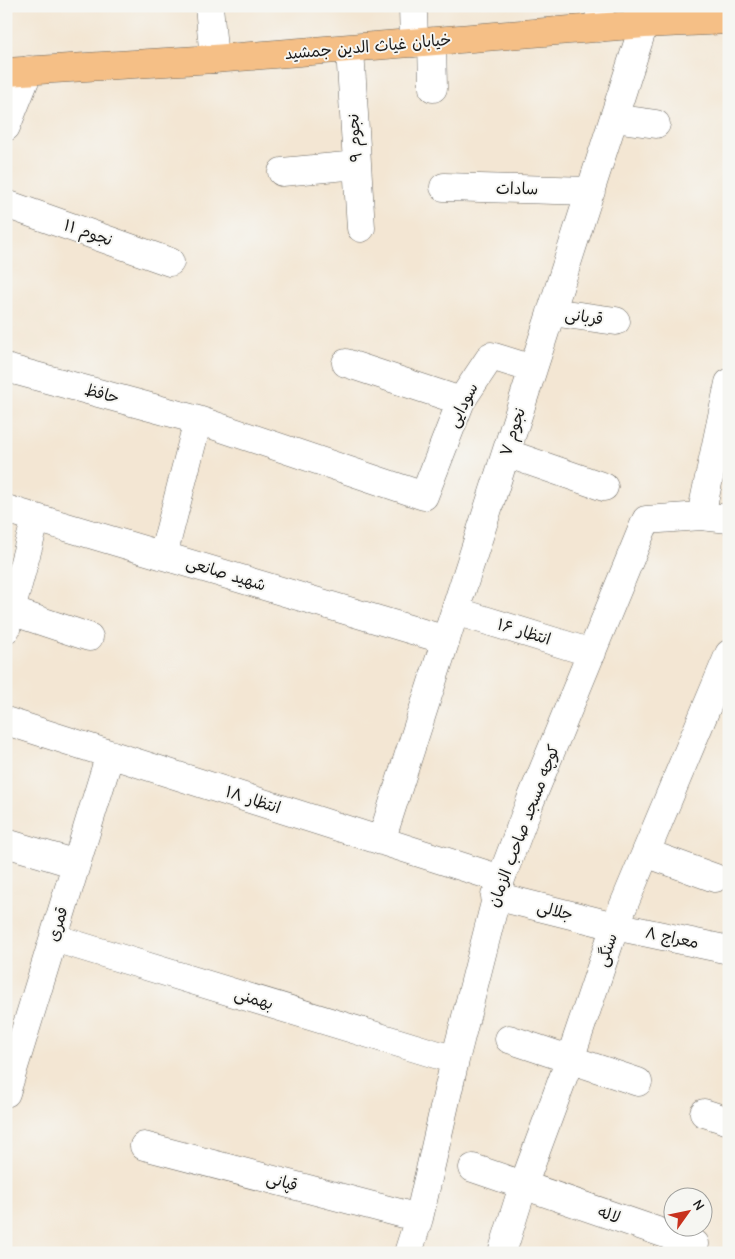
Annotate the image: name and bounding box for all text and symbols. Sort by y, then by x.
street label: خیابان غیاث الدین جمشید [284,31,452,63]
street label: نجوم ۹ [344,113,369,163]
street label: سادات [496,180,538,198]
street label: نجوم ۱۱ [60,216,115,253]
street label: قربانی [564,305,604,330]
street label: سودایی [444,380,483,431]
street label: حافظ [83,381,121,407]
street label: نجوم ۷ [497,406,532,459]
street label: شهید صانعی [184,553,268,596]
street label: انتظار ۱۶ [495,615,553,649]
street label: کوچه مسجد صاحب الزمان [485,742,564,910]
street label: انتظار ۱۸ [223,783,283,817]
street label: جلالی [535,898,575,925]
street label: قمری [44,904,72,944]
street label: معراج ۸ [643,924,700,953]
street label: سنگی [592,931,622,969]
street label: بهمنی [232,985,276,1014]
street label: قپانی [264,1169,300,1196]
north arrow [662,1186,712,1236]
text: N [689,1197,708,1214]
street label: لاله [595,1203,623,1227]

